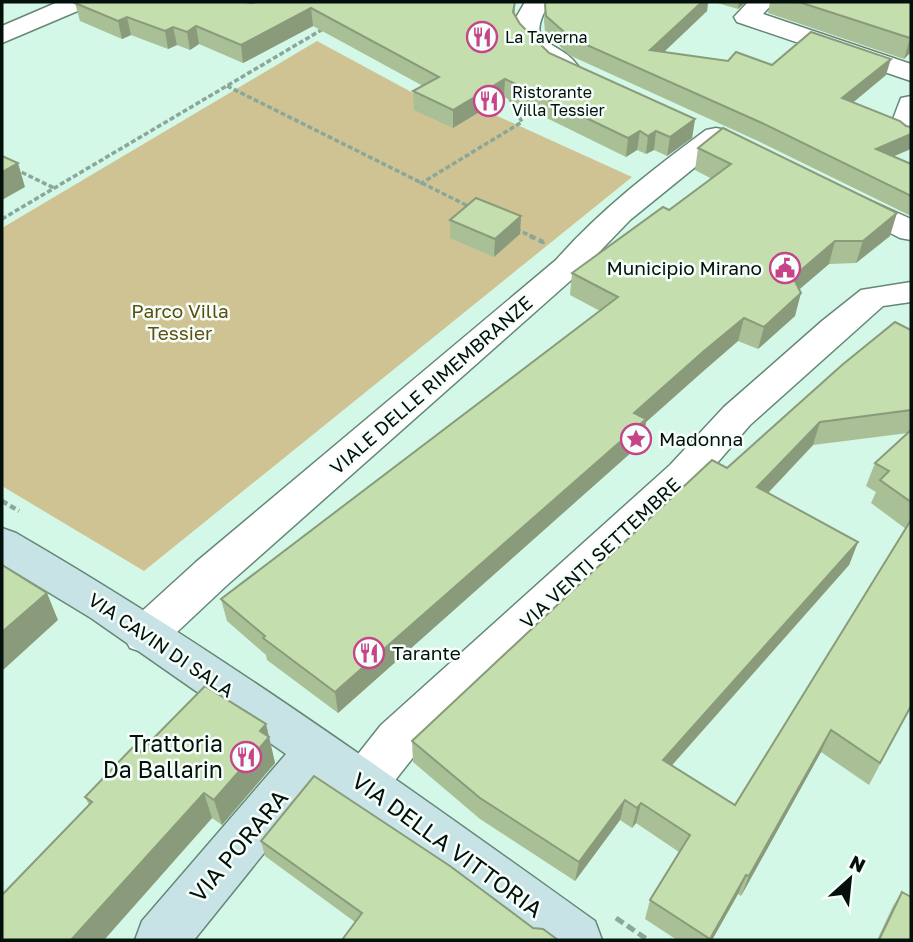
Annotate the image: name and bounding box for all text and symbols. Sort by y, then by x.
restaurant icon: La Taverna [465,20,499,54]
place label: La Taverna [505,27,588,47]
place label: Ristorante Villa Tessier [512,82,605,120]
restaurant icon: Ristorante Villa Tessier [472,84,506,118]
public building icon: Municipio Mirano [768,251,802,285]
place label: Municipio Mirano [607,256,762,279]
street label: VIALE DELLE RIMEMBRANZE [325,291,536,479]
park label: Parco Villa Tessier [131,299,229,344]
place icon: Madonna [619,422,653,456]
place label: Madonna [659,427,743,450]
street label: VIA VENTI SETTEMBRE [515,472,685,633]
street label: VIA CAVIN DI SALA [84,587,239,702]
restaurant icon: Tarante [352,636,386,670]
place label: Tarante [392,641,461,664]
place label: Trattoria Da Ballarin [103,729,223,783]
restaurant icon: Trattoria Da Ballarin [229,740,263,774]
street label: VIA DELLA VITTORIA [347,766,548,923]
street label: VIA PORARA [183,784,293,907]
north arrow [815,844,885,914]
text: N [846,850,870,877]

